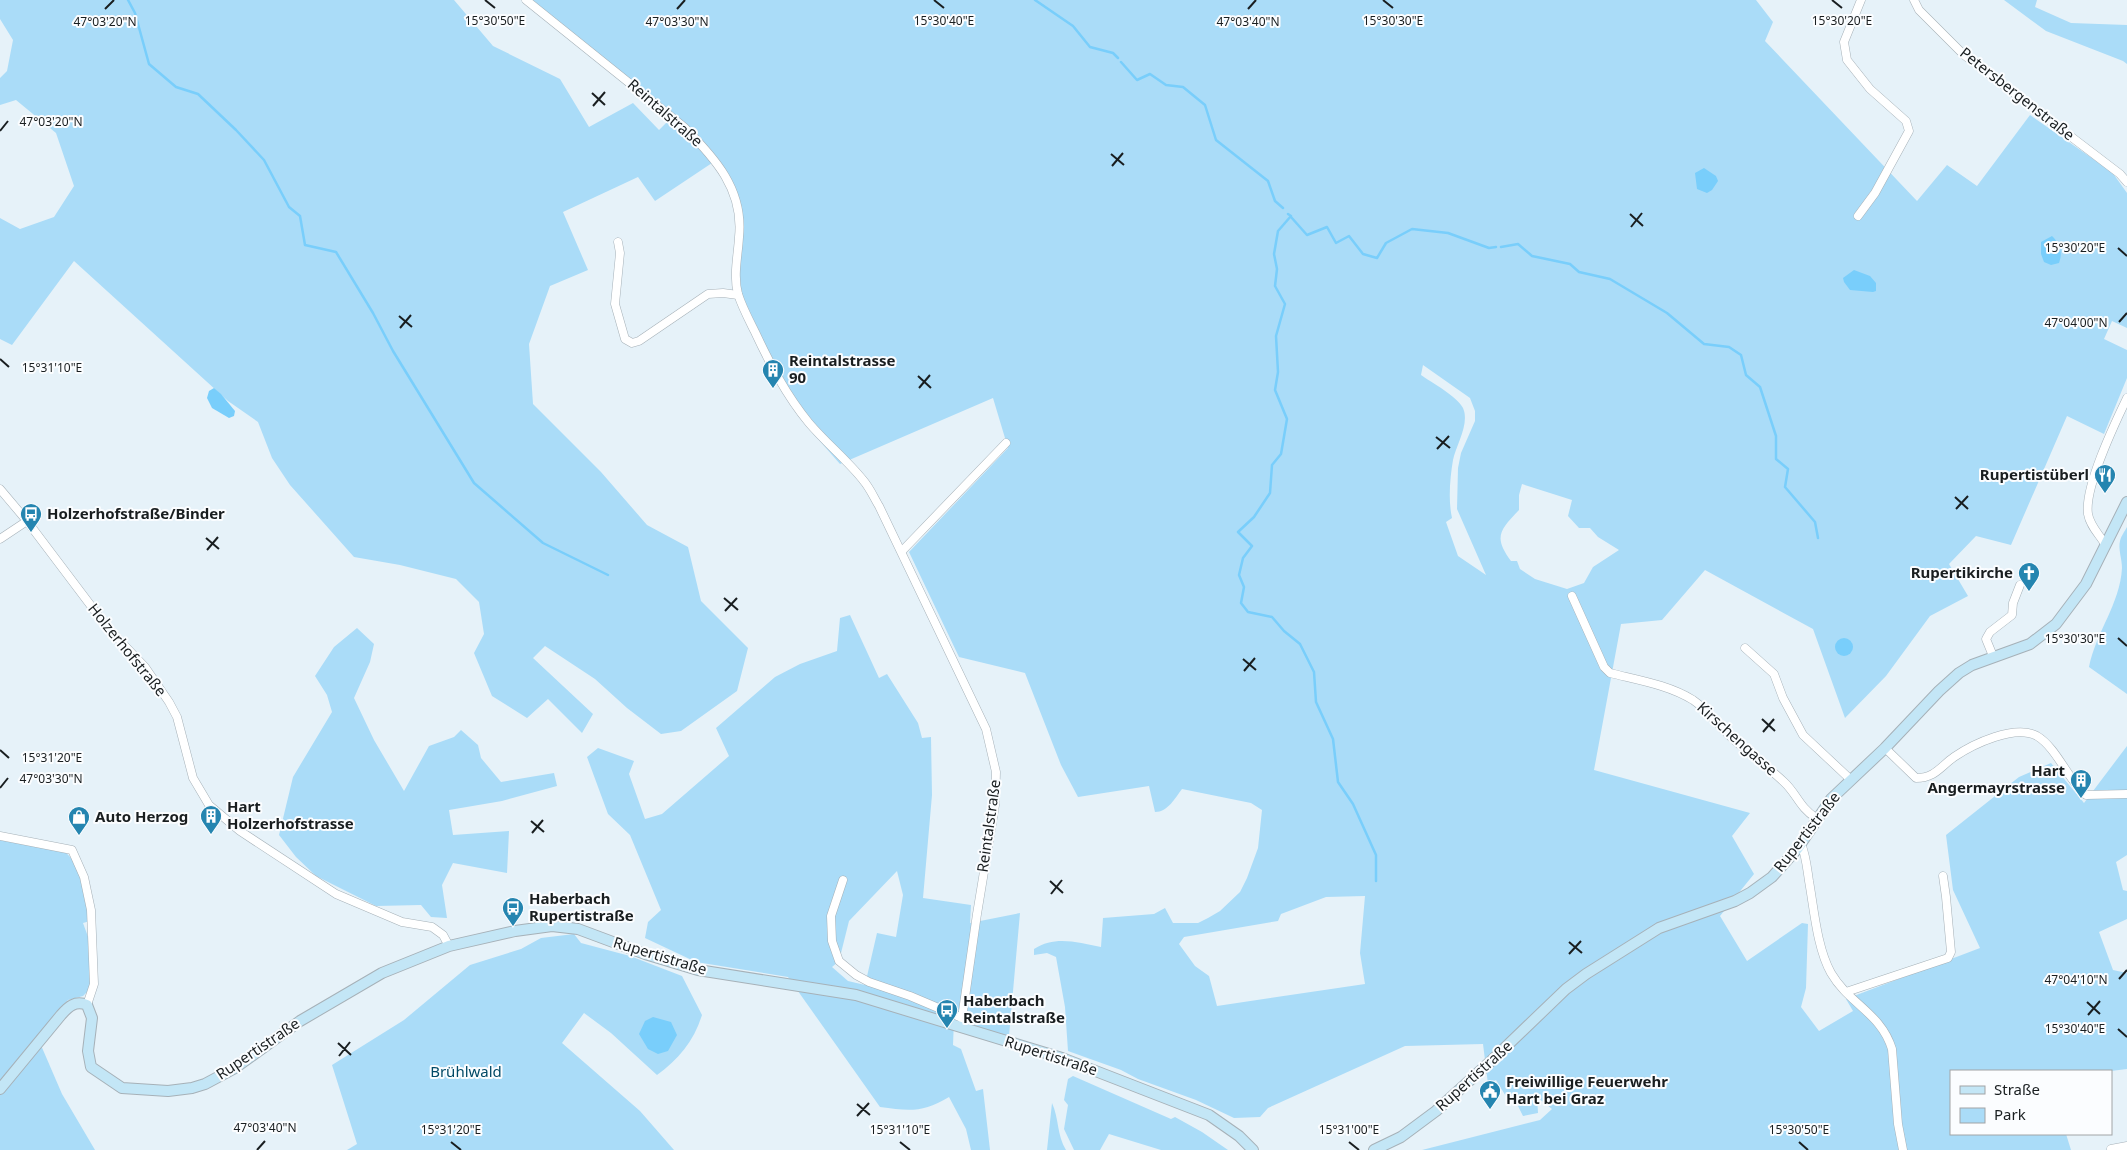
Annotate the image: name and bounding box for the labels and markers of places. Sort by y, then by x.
place label: Reintalstrasse 90 [789,350,895,387]
building icon: Reintalstrasse 90 [761,358,785,389]
restaurant icon: Rupertistüberl [2093,463,2117,494]
place label: Rupertistüberl [1980,464,2089,484]
bus stop icon: Holzerhofstraße/Binder [19,502,43,533]
place label: Holzerhofstraße/Binder [47,503,225,523]
church icon: Rupertikirche [2017,561,2041,592]
place label: Rupertikirche [1911,562,2013,582]
place label: Hart Angermayrstrasse [1927,760,2065,797]
building icon: Hart Angermayrstrasse [2069,768,2093,799]
place label: Hart Holzerhofstrasse [227,796,354,833]
building icon: Hart Holzerhofstrasse [199,804,223,835]
shop icon: Auto Herzog [67,805,91,836]
place label: Auto Herzog [95,806,188,826]
place label: Haberbach Rupertistraße [529,888,634,925]
bus stop icon: Haberbach Rupertistraße [501,896,525,927]
place label: Haberbach Reintalstraße [963,990,1065,1027]
bus stop icon: Haberbach Reintalstraße [935,998,959,1029]
place label: Freiwillige Feuerwehr Hart bei Graz [1506,1071,1668,1108]
public building icon: Freiwillige Feuerwehr Hart bei Graz [1478,1079,1502,1110]

